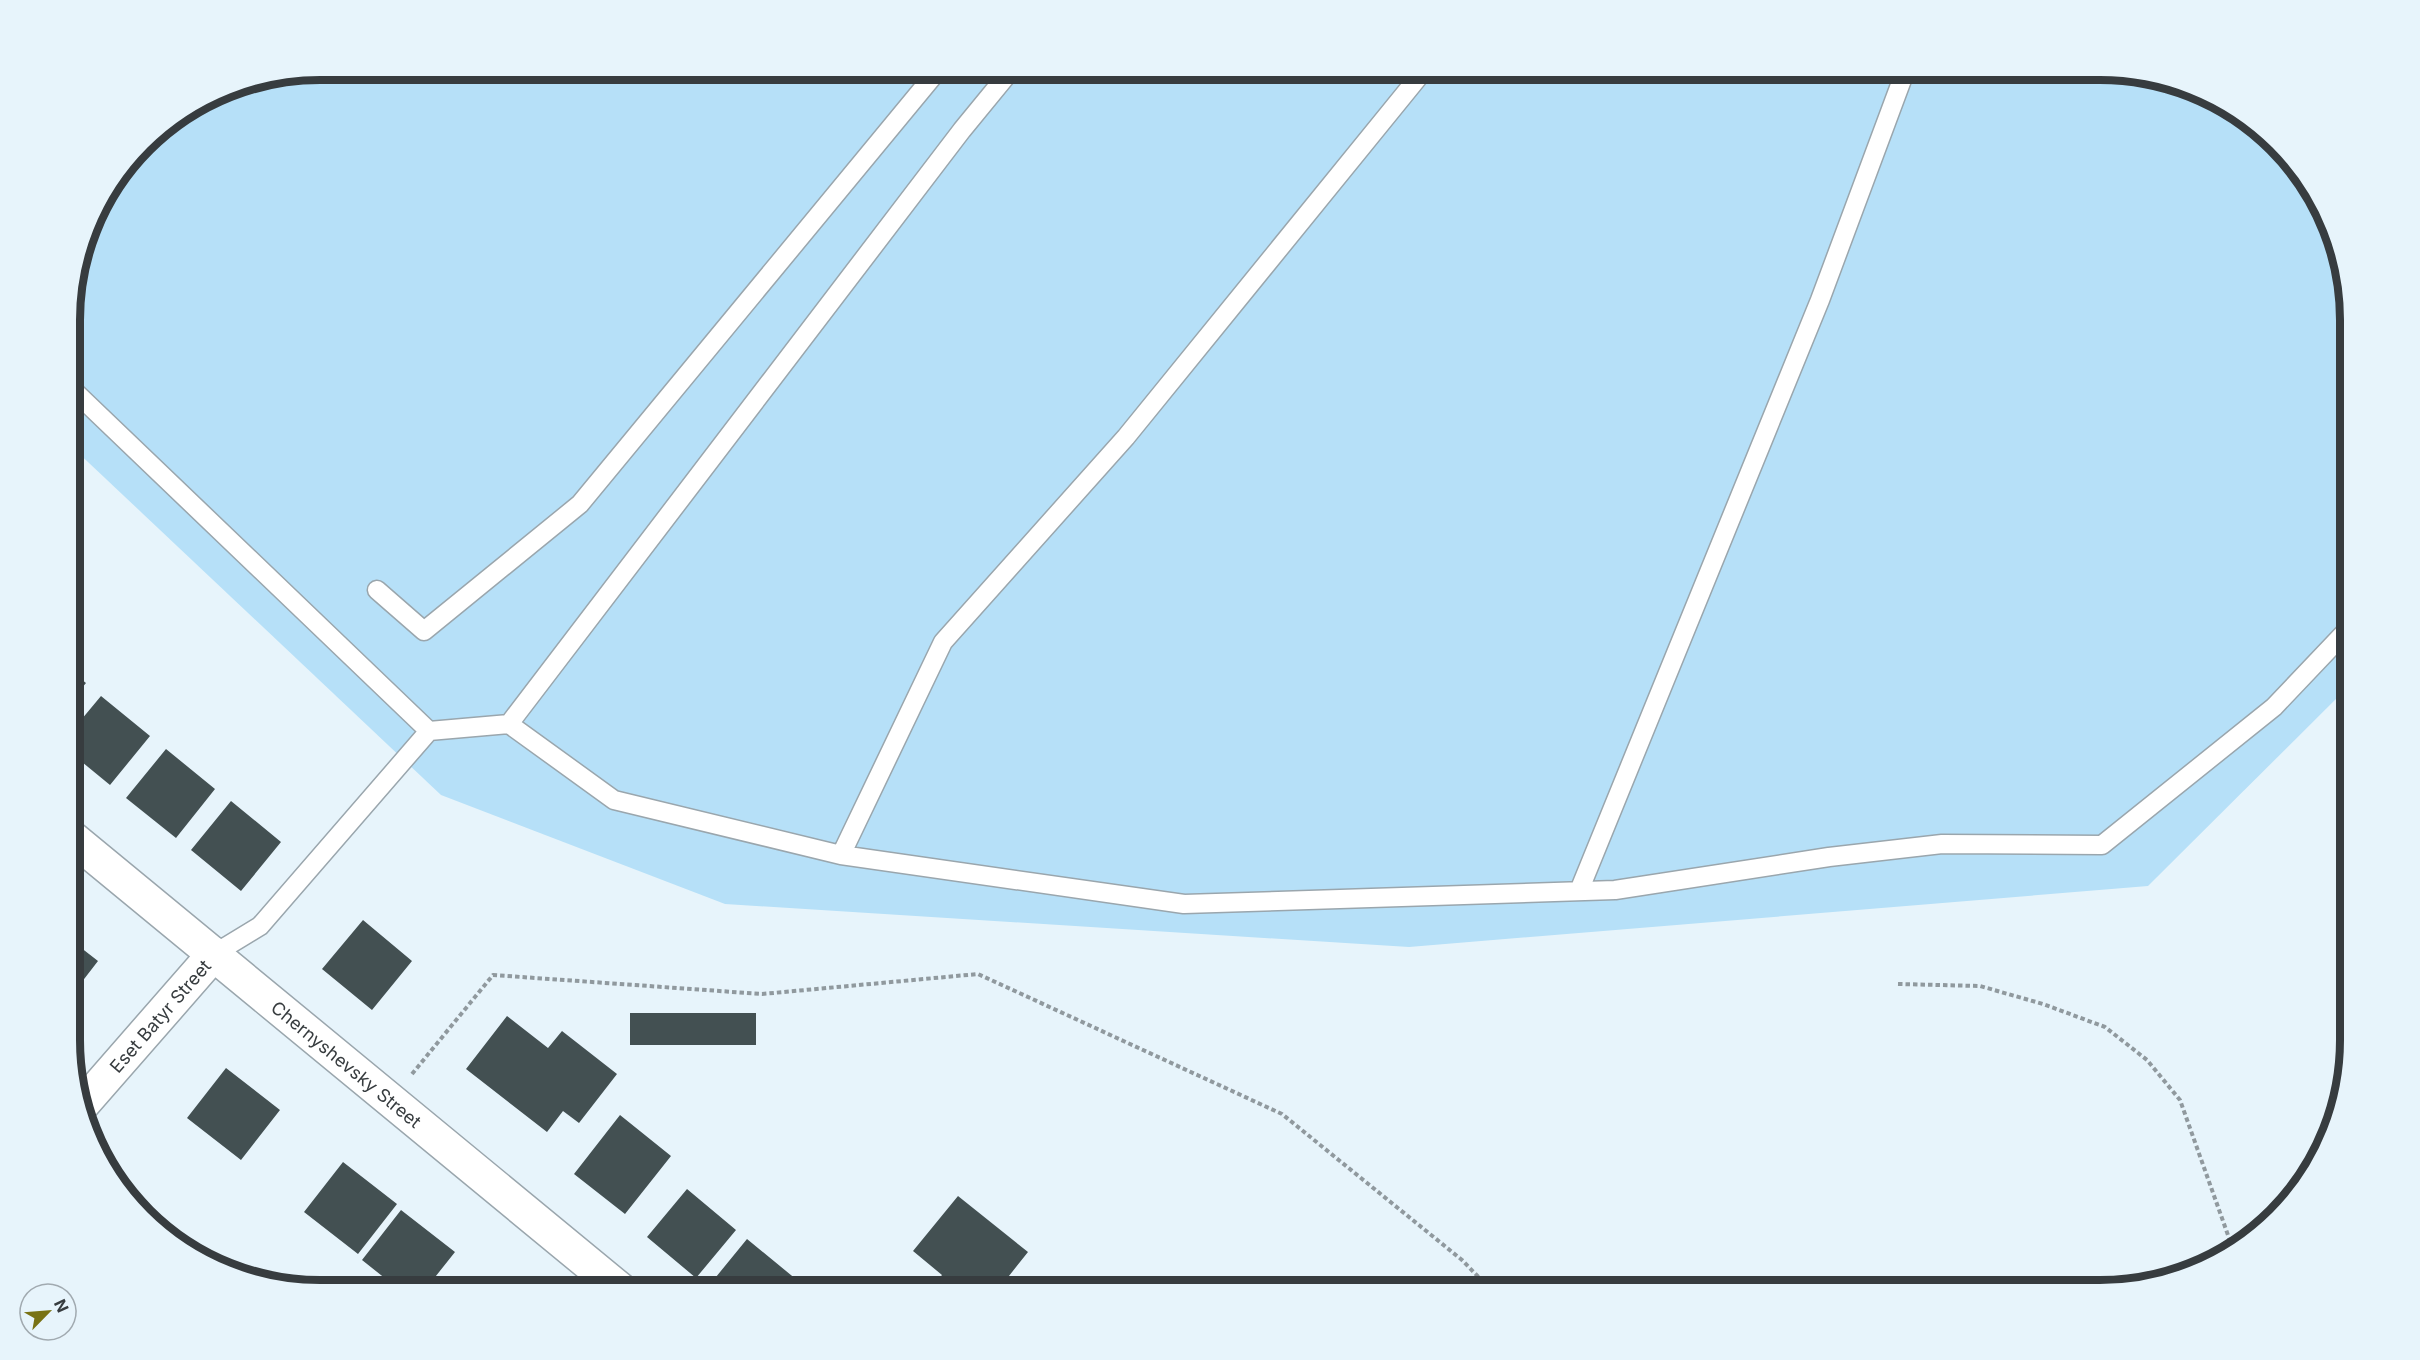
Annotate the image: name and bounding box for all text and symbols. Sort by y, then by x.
street label: Eset Batyr Street [105,955,215,1077]
street label: Chernyshevsky Street [267,996,426,1132]
north arrow [18,1282,78,1342]
text: N [50,1296,73,1315]

